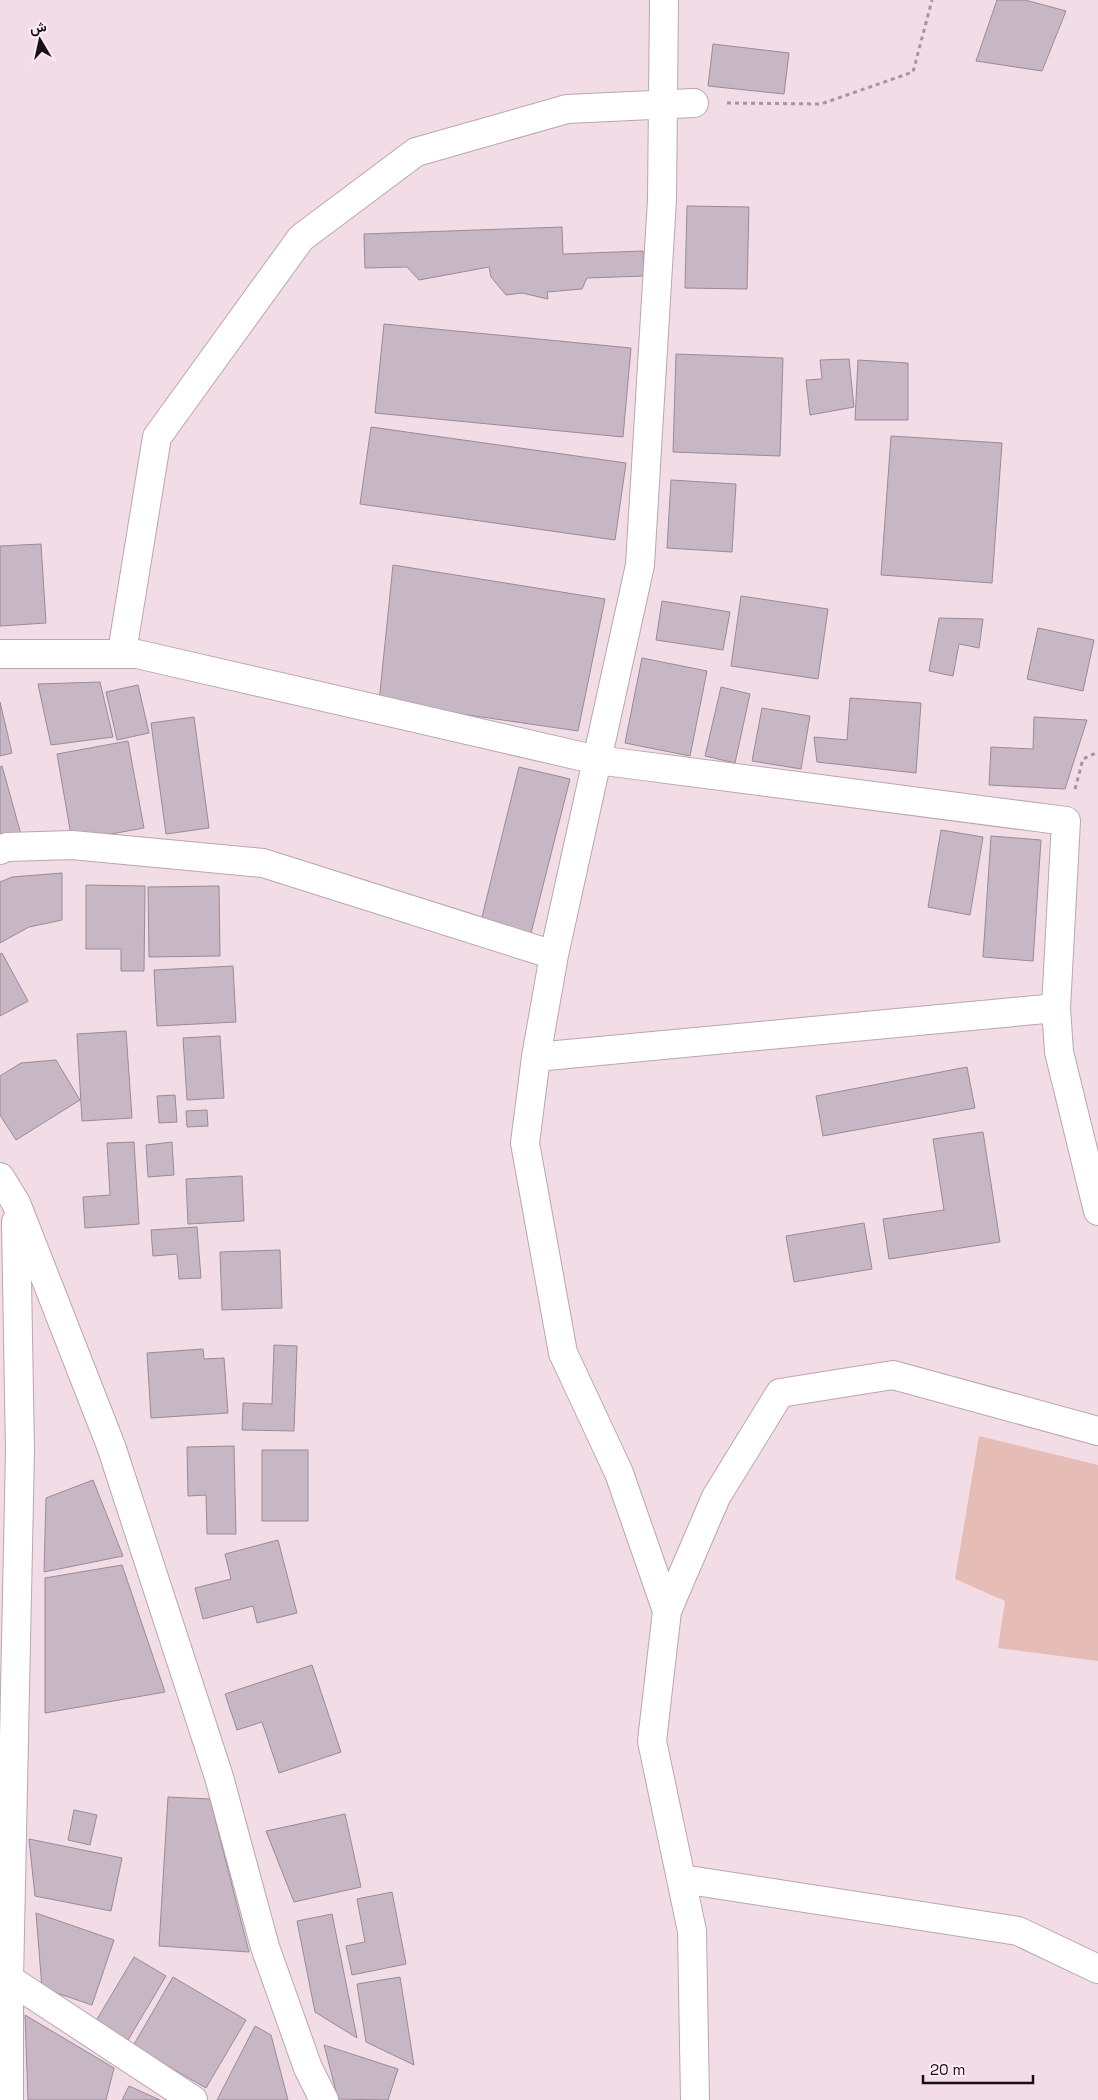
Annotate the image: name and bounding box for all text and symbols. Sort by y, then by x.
north arrow [15,15,65,65]
text: ش [28,17,48,37]
scale bar [923,2052,1033,2084]
text: 20 m [930,2060,965,2079]

